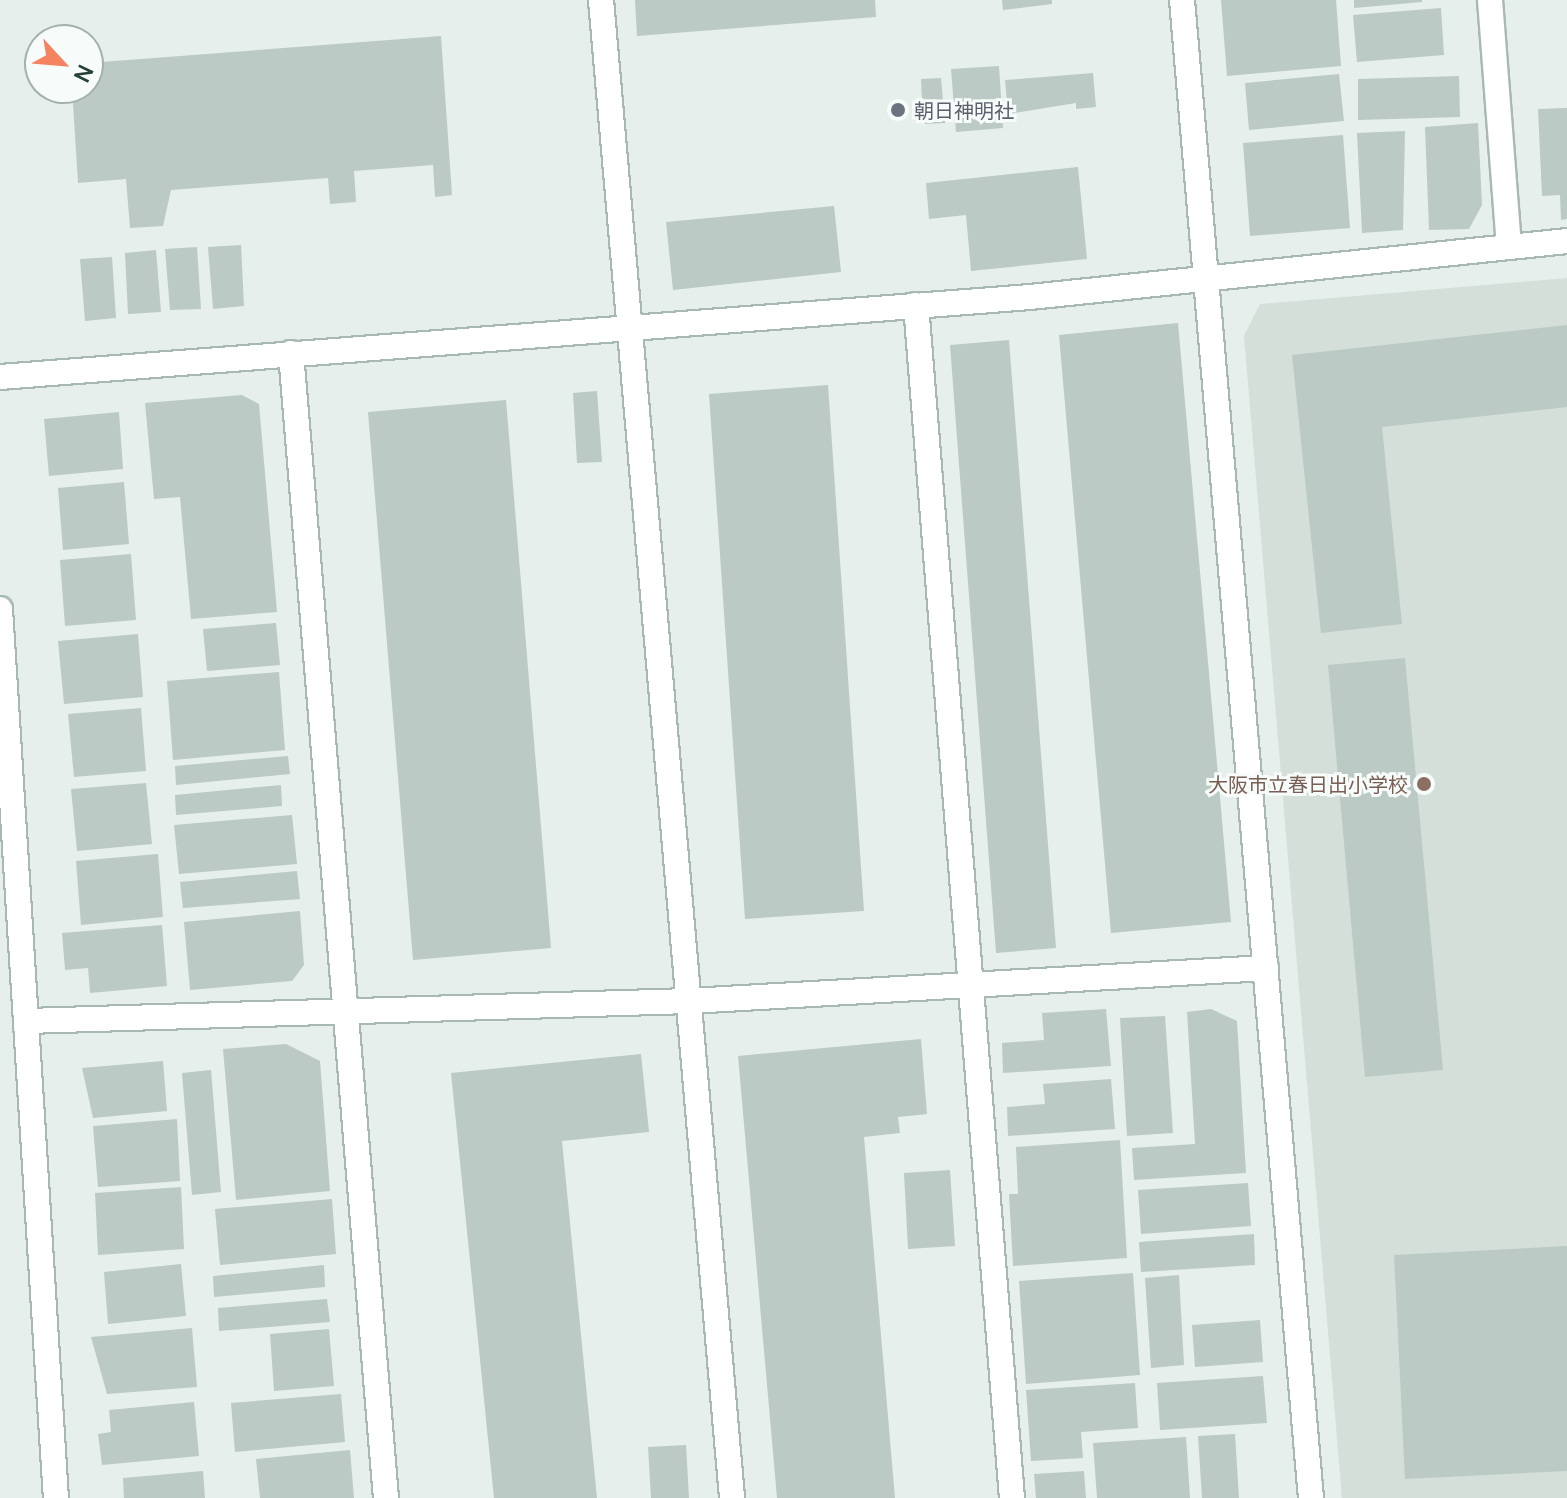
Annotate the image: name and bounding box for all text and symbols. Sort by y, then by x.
north arrow [24,24,104,104]
text: N [67,60,101,87]
place label: 朝日神明社 [914,98,1014,122]
marker: 朝日神明社 [889,101,907,119]
place label: 大阪市立春日出小学校 [1208,772,1408,796]
marker: 大阪市立春日出小学校 [1415,775,1433,793]

